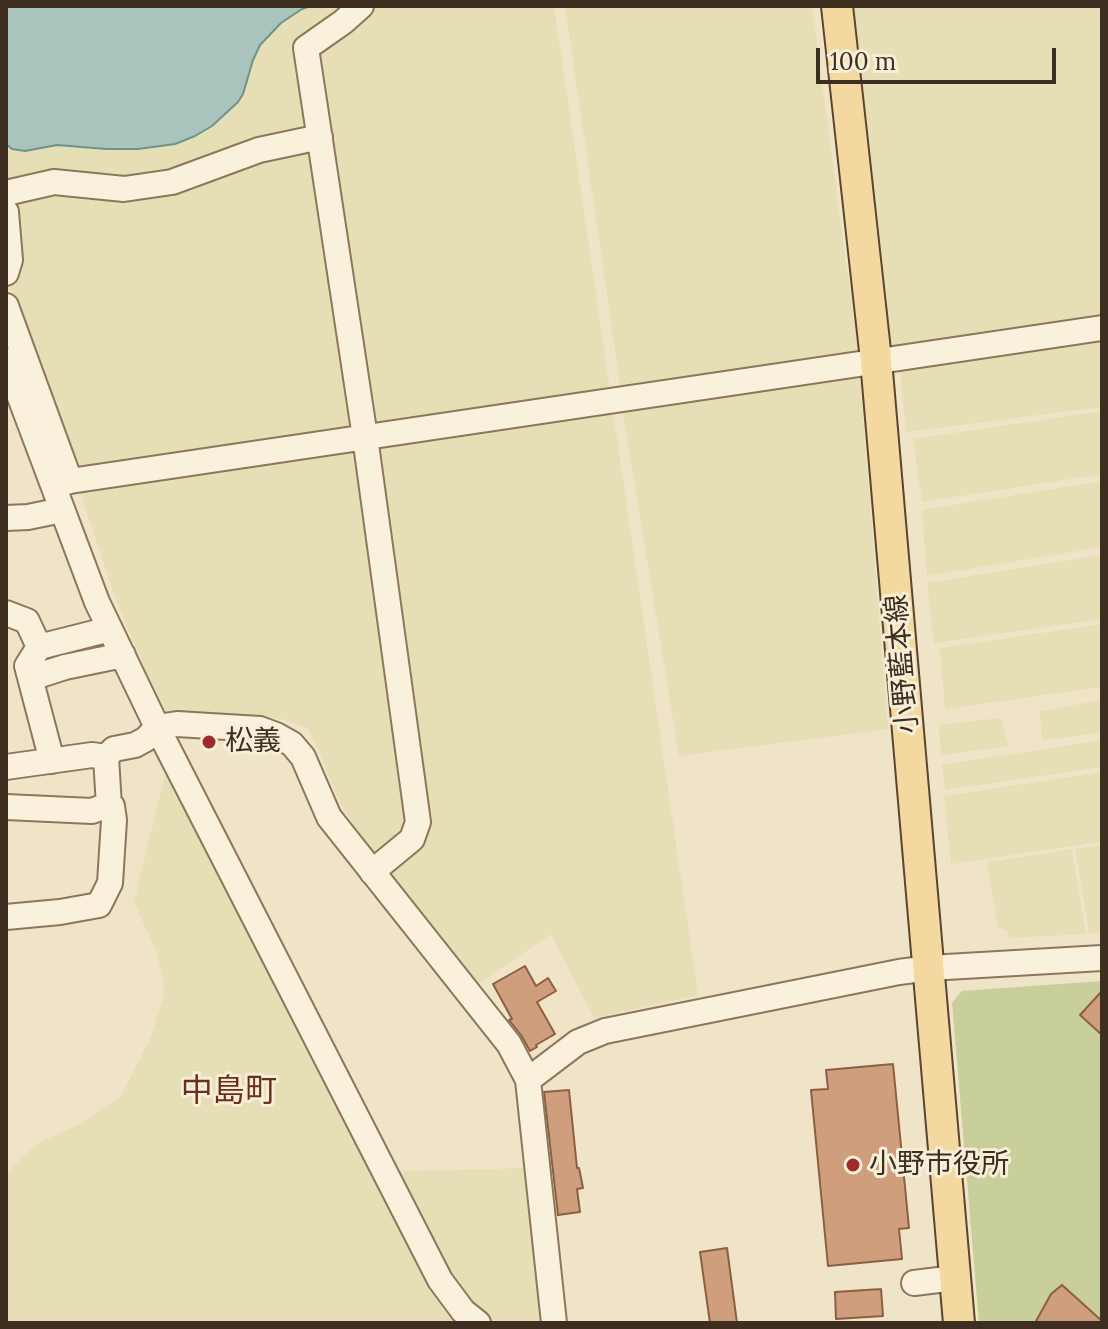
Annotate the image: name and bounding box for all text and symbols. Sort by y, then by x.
scale bar [820,32,1060,82]
text: 100 m [830,46,896,77]
street label: 小野藍本線 [880,593,926,735]
place label: 松義 [225,725,281,759]
marker: 松義 [200,733,218,751]
district label: 中島町 [181,1073,277,1111]
place label: 小野市役所 [869,1148,1009,1182]
marker: 小野市役所 [844,1156,862,1174]

